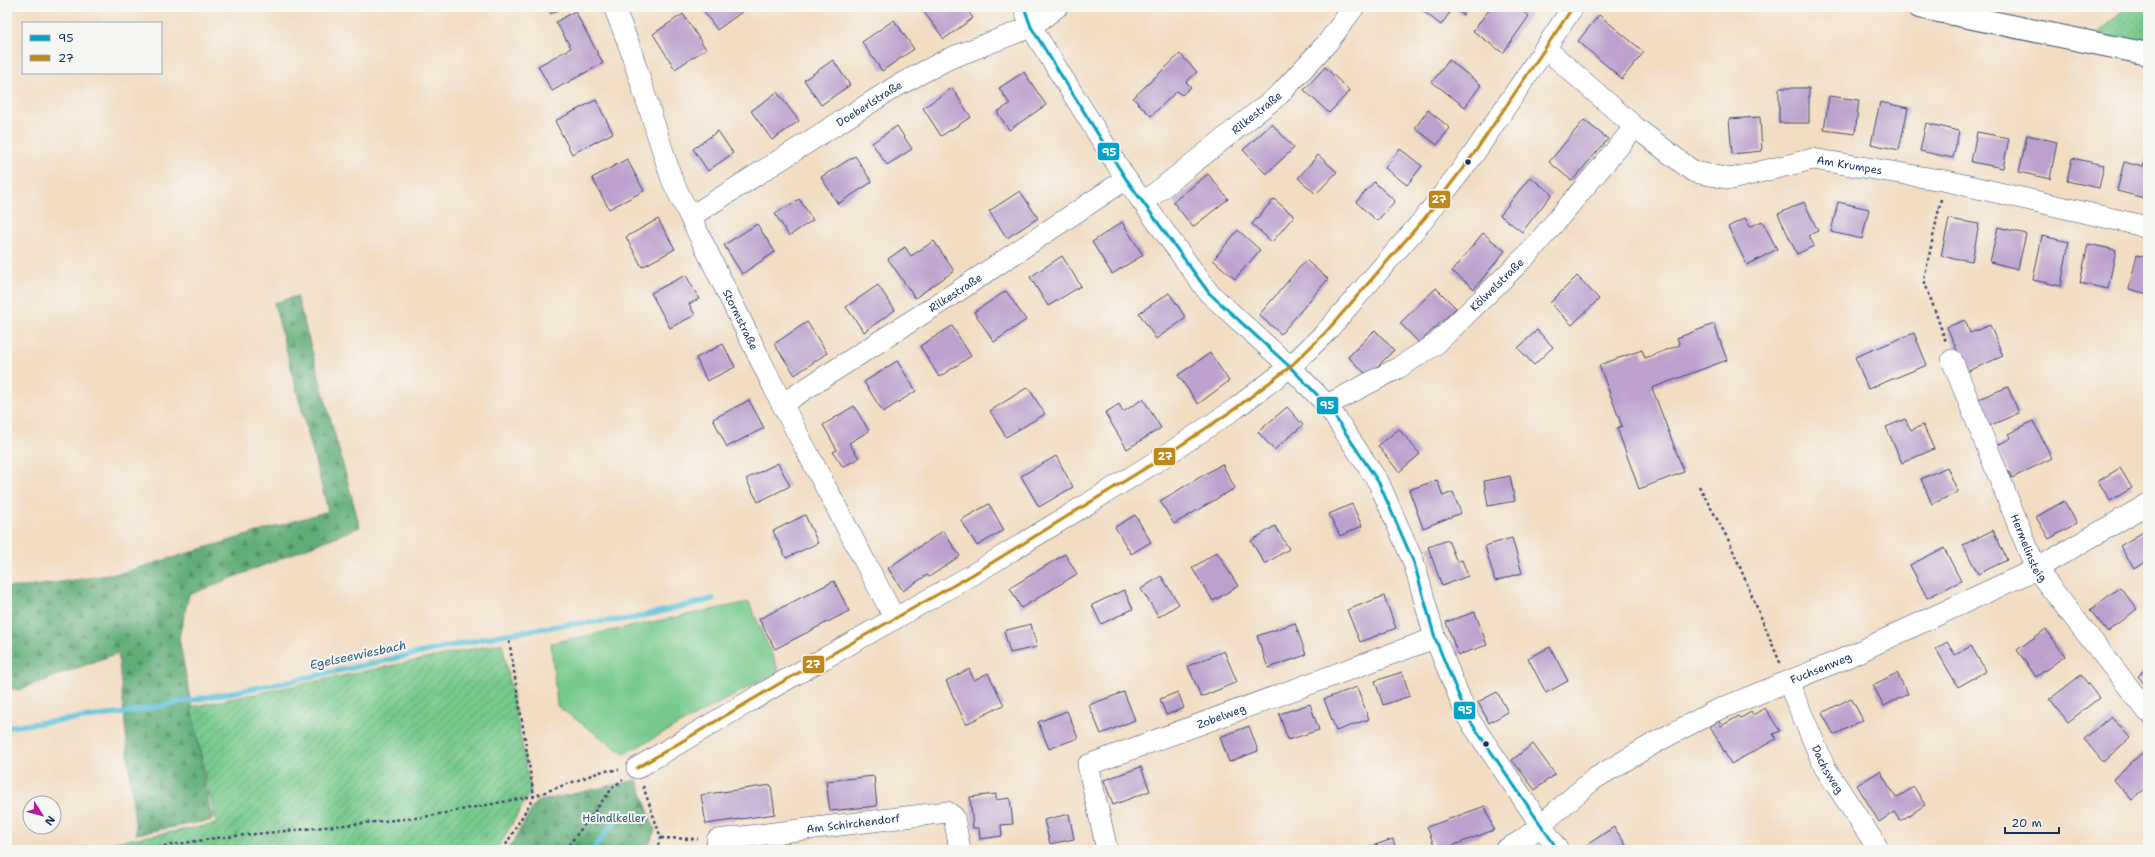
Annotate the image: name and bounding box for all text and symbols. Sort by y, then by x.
legend [22,22,162,74]
text: 95 [58,30,74,46]
text: 27 [58,50,74,66]
street label: Doeberlstraße [833,77,905,130]
street label: Rilkestraße [1228,88,1285,137]
line badge: 95 [1097,142,1120,161]
text: 95 [1102,145,1116,160]
street label: Am Krumpes [1816,152,1883,178]
unlabelled marker [1463,157,1473,167]
line badge: 27 [1428,190,1451,209]
text: 27 [1432,192,1447,207]
street label: Kölwelstraße [1466,255,1527,314]
street label: Rilkestraße [926,270,985,315]
street label: Stormstraße [719,287,762,352]
line badge: 95 [1316,396,1339,415]
text: 95 [1320,398,1334,413]
line badge: 27 [1153,447,1176,466]
text: 27 [1158,449,1173,464]
street label: Hermelinsteig [2007,512,2051,585]
water label: Egelseewiesbach [308,637,408,673]
street label: Fuchsenweg [1788,649,1854,687]
line badge: 27 [802,655,825,674]
text: 27 [806,657,821,672]
street label: Zobelweg [1195,700,1248,732]
line badge: 95 [1453,701,1476,720]
text: 95 [1458,703,1472,718]
unlabelled marker [1481,739,1491,749]
street label: Dachsweg [1808,743,1847,797]
north arrow [22,795,62,835]
scale bar [2005,809,2059,835]
street label: Am Schirchendorf [805,810,902,837]
park label: Heindlkeller [582,811,646,826]
text: N [41,813,58,829]
text: 20 m [2011,815,2042,831]

